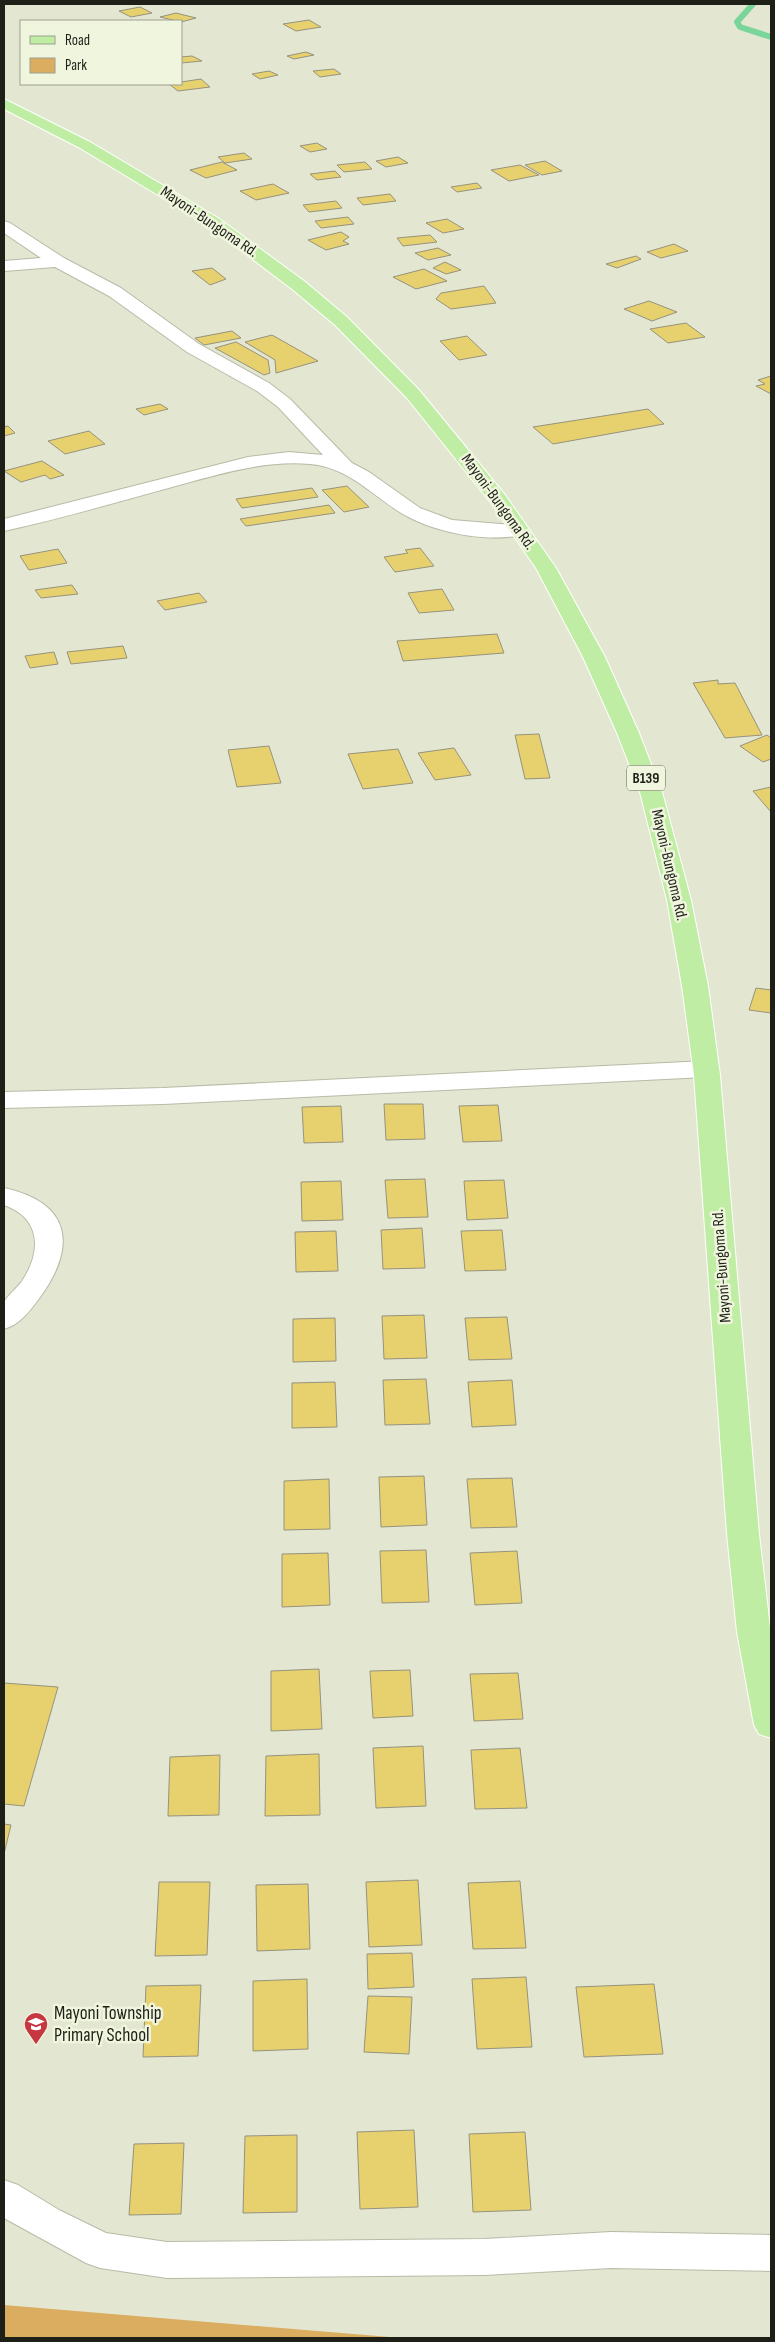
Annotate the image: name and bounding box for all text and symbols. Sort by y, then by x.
legend [20,20,182,85]
text: Road [65,31,90,50]
text: Park [65,56,87,75]
street label: Mayoni-Bungoma Rd. [157,182,261,262]
street label: Mayoni-Bungoma Rd. [457,451,539,553]
road number: B139 [627,766,665,790]
street label: Mayoni-Bungoma Rd. [647,808,691,922]
street label: Mayoni-Bungoma Rd. [709,1209,735,1323]
place label: Mayoni Township Primary School [54,2002,162,2047]
school or university icon: Mayoni Township Primary School [23,2011,49,2045]

